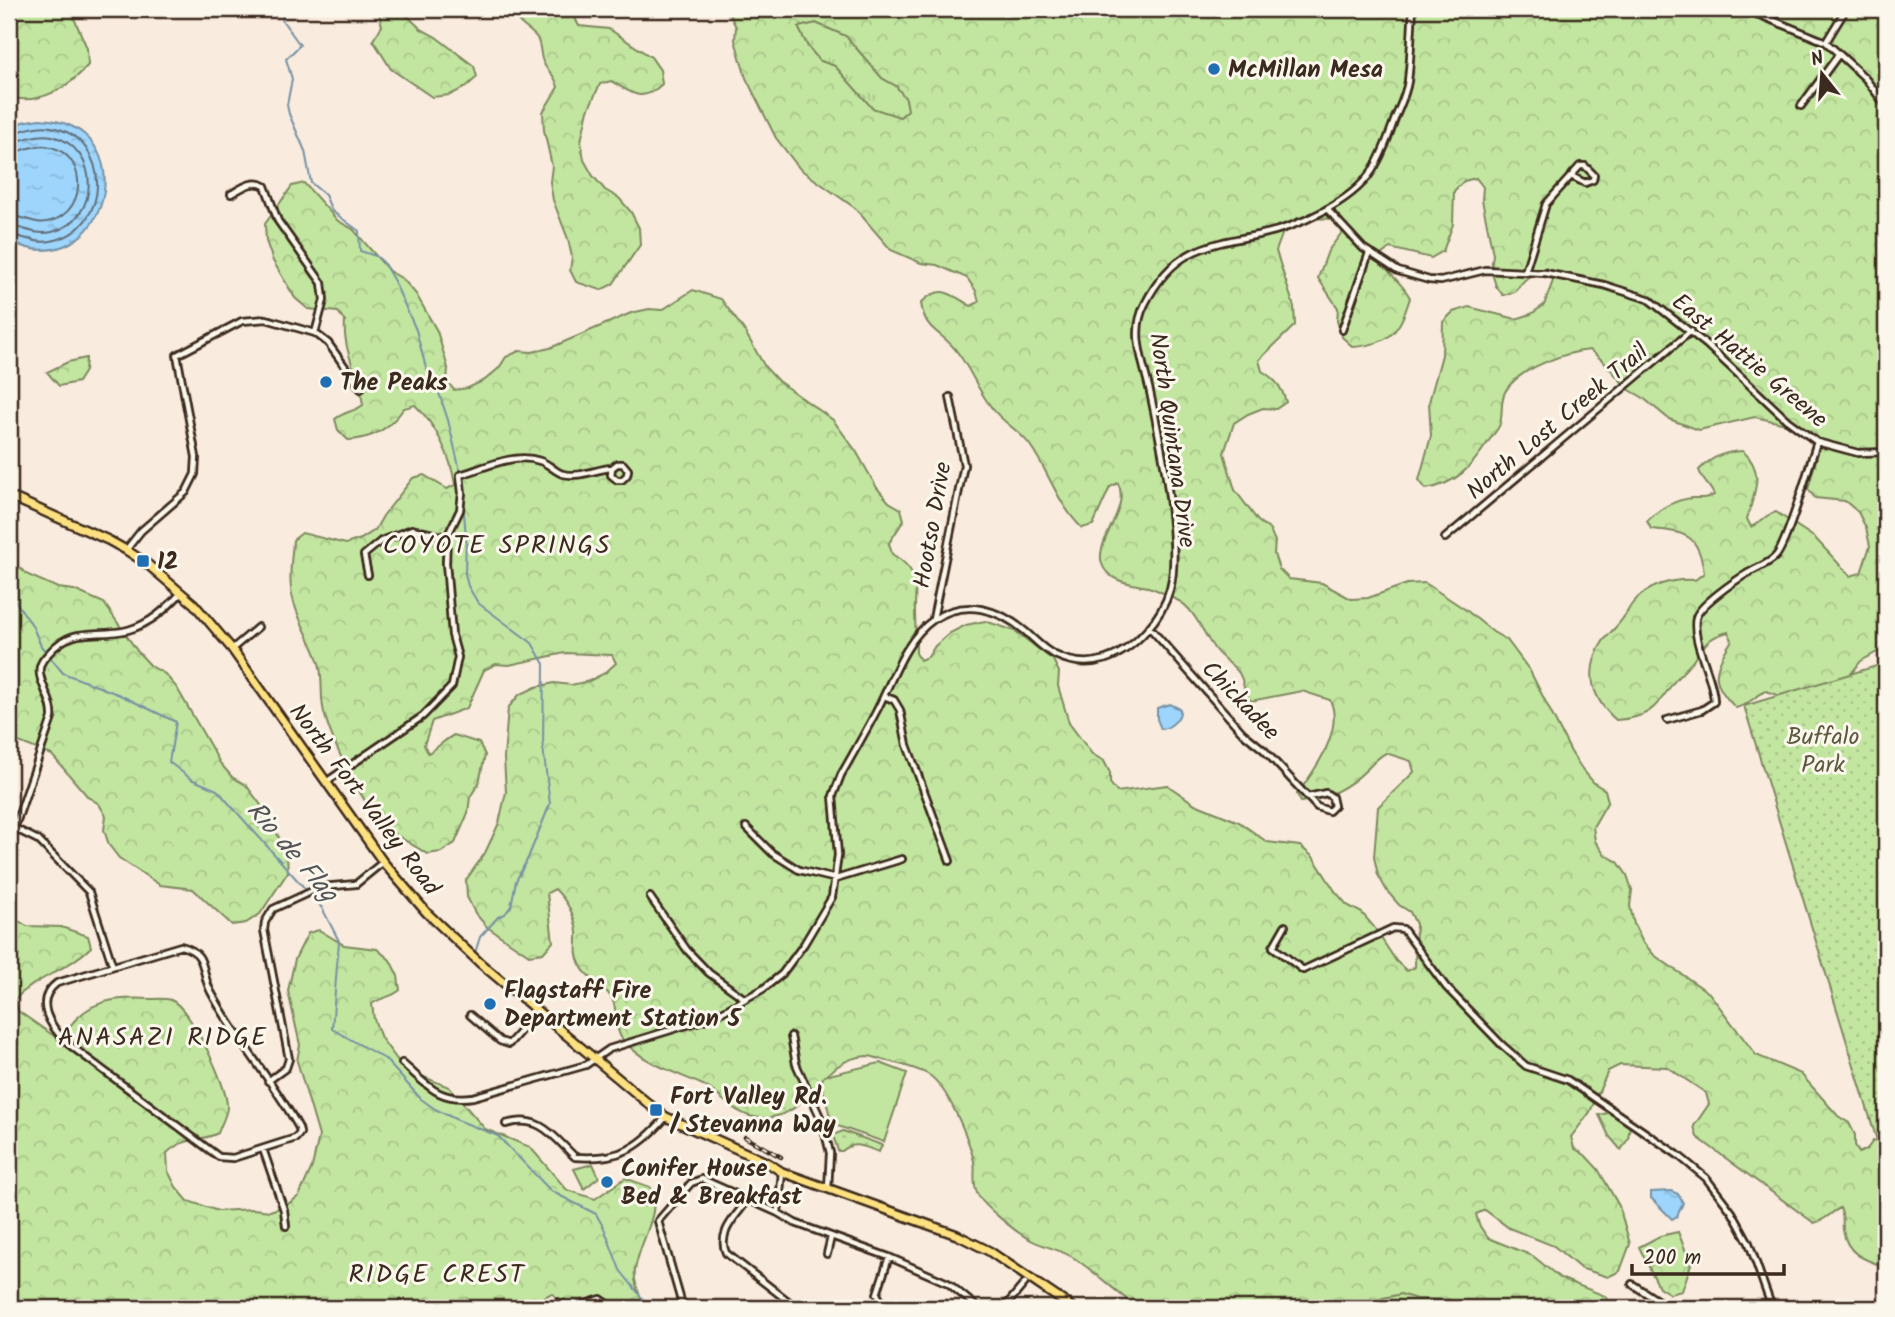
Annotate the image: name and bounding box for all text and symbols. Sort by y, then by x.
north arrow [1786,38,1856,108]
text: N [1807,44,1828,76]
place label: McMillan Mesa [1228,51,1383,90]
marker: McMillan Mesa [1206,61,1222,77]
street label: East Hattie Greene [1662,284,1836,439]
street label: North Quintana Drive [1137,330,1206,550]
street label: North Lost Creek Trail [1458,334,1658,510]
place label: The Peaks [340,364,448,403]
marker: The Peaks [318,374,334,390]
street label: Hootso Drive [903,459,964,592]
district label: COYOTE SPRINGS [383,525,611,567]
place label: 12 [157,543,178,582]
marker: 12 [135,553,151,569]
street label: Chickadee [1191,652,1289,751]
street label: North Fort Valley Road [278,695,450,905]
park label: Buffalo Park [1787,718,1860,785]
water label: Rio de Flag [235,792,349,914]
place label: Flagstaff Fire Department Station 5 [504,972,742,1039]
marker: Flagstaff Fire Department Station 5 [482,996,498,1012]
district label: ANASAZI RIDGE [58,1017,268,1059]
place label: Fort Valley Rd. / Stevanna Way [669,1078,836,1145]
marker: Fort Valley Rd. / Stevanna Way [648,1102,664,1118]
place label: Conifer House Bed & Breakfast [621,1150,803,1217]
marker: Conifer House Bed & Breakfast [599,1174,615,1190]
scale bar [1632,1233,1785,1277]
text: 200 m [1643,1242,1701,1275]
district label: RIDGE CREST [348,1254,526,1296]

